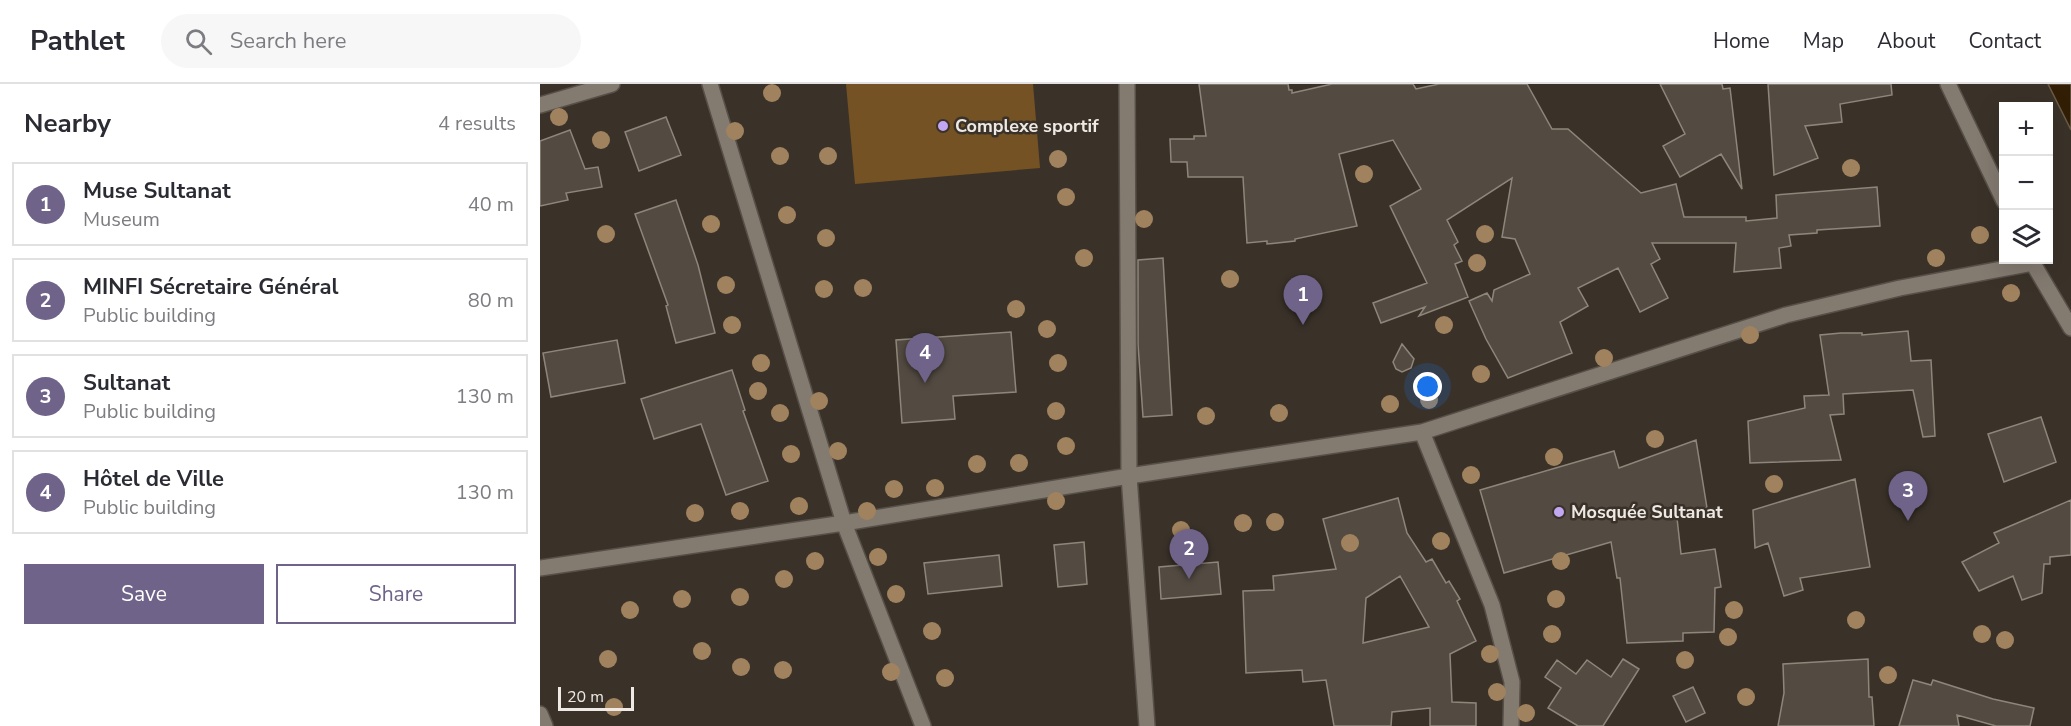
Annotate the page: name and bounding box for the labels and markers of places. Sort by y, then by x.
place label: Complexe sportif [955,114,1099,138]
marker: Complexe sportif [936,119,950,133]
pin: 1 [1284,276,1323,325]
pin: 4 [906,334,944,383]
pin: 3 [1888,472,1928,521]
place label: Mosquée Sultanat [1571,500,1723,524]
marker: Mosquée Sultanat [1552,505,1566,519]
pin: 2 [1170,530,1208,579]

